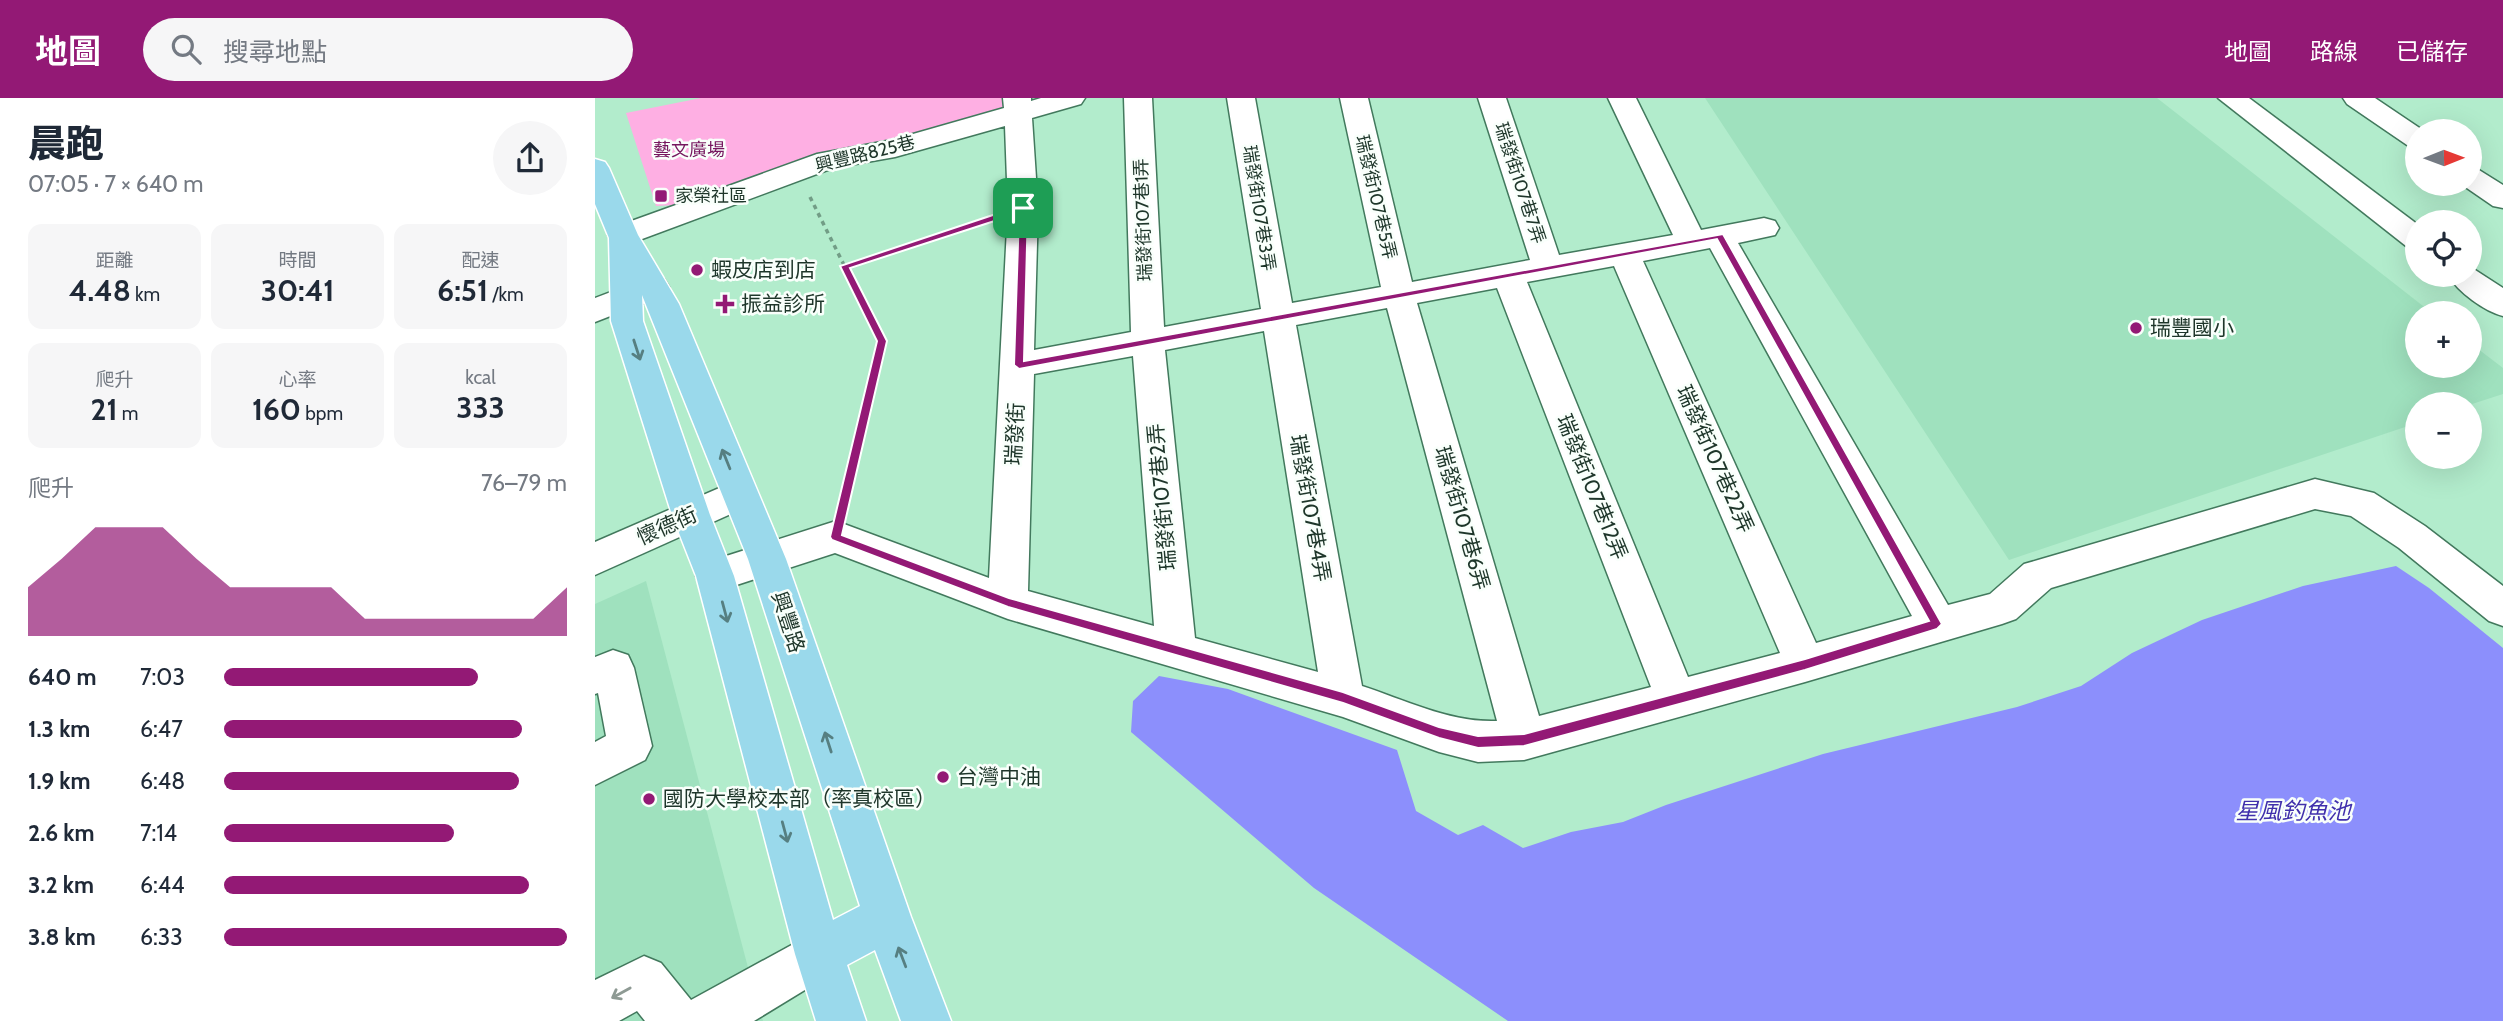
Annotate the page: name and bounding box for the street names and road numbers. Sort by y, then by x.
street label: 瑞發街107巷7弄 [1490,120,1550,246]
street label: 興豐路825巷 [813,131,917,177]
street label: 瑞發街107巷5弄 [1351,133,1401,261]
street label: 瑞發街107巷3弄 [1238,144,1280,272]
street label: 瑞發街107巷1弄 [1130,158,1156,282]
street label: 瑞發街107巷22弄 [1672,381,1759,536]
street label: 瑞發街 [1000,402,1029,466]
street label: 瑞發街107巷12弄 [1552,410,1633,563]
street label: 瑞發街107巷2弄 [1143,422,1180,572]
street label: 瑞發街107巷4弄 [1285,432,1336,583]
street label: 瑞發街107巷6弄 [1430,443,1495,593]
street label: 懷德街 [633,501,701,550]
street label: 興豐路 [767,588,810,656]

